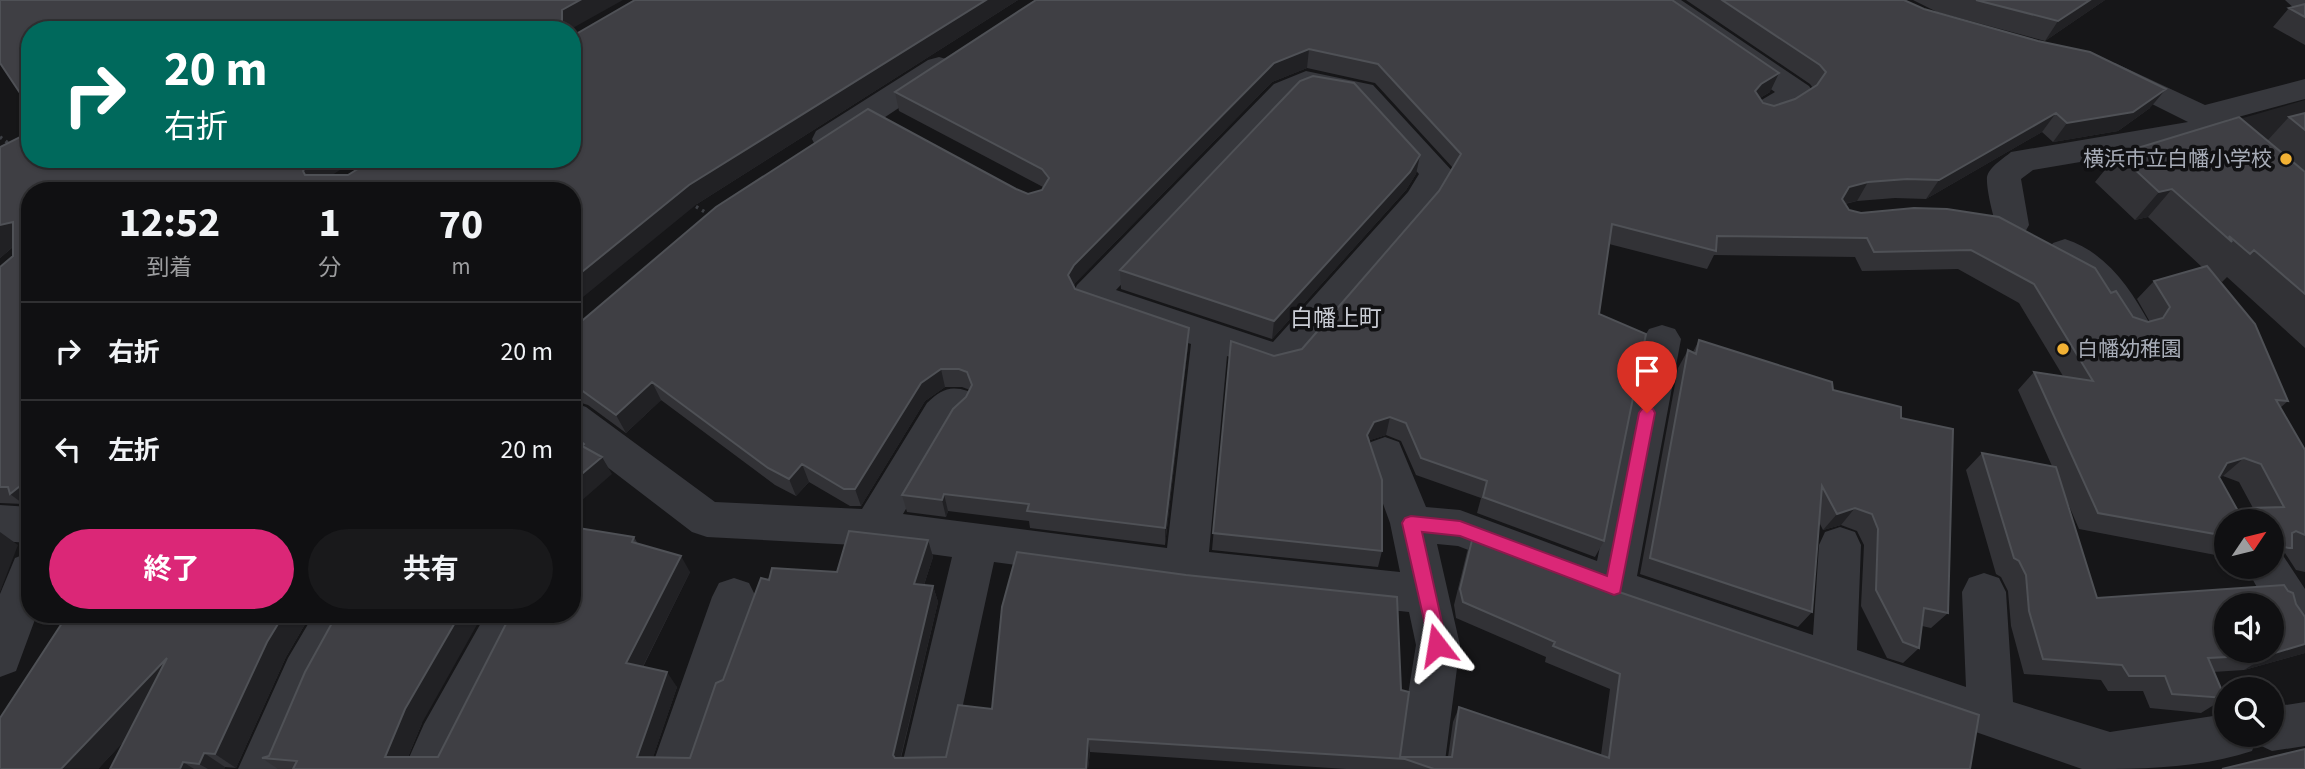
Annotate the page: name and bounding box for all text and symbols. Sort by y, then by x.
text: 20 m [164,35,268,105]
icon: right [49,49,140,140]
text: 右折 [164,104,228,150]
place label: 横浜市立白幡小学校 [2083,144,2272,174]
marker: 横浜市立白幡小学校 [2278,151,2294,167]
text: 12:52 [119,193,220,253]
text: 1 [318,193,341,253]
text: 70 [439,195,483,255]
text: m [451,250,471,283]
text: 到着 [146,251,192,284]
text: 分 [318,251,341,284]
district label: 白幡上町 [1290,302,1382,335]
icon: right [49,332,87,370]
text: 20 m [500,333,553,370]
text: 右折 [108,334,160,371]
place label: 白幡幼稚園 [2077,334,2182,364]
pin [1617,341,1677,413]
marker: 白幡幼稚園 [2055,341,2071,357]
icon: arrive [1628,352,1666,390]
icon: left [49,430,87,468]
text: 20 m [500,431,553,468]
text: 左折 [108,432,160,469]
north arrow [2214,509,2284,579]
map controls [2214,509,2284,747]
button: 終了 [49,529,294,609]
button: 共有 [308,529,553,609]
button: sound [2214,593,2284,663]
position arrow [1400,608,1474,682]
button: search [2214,677,2284,747]

